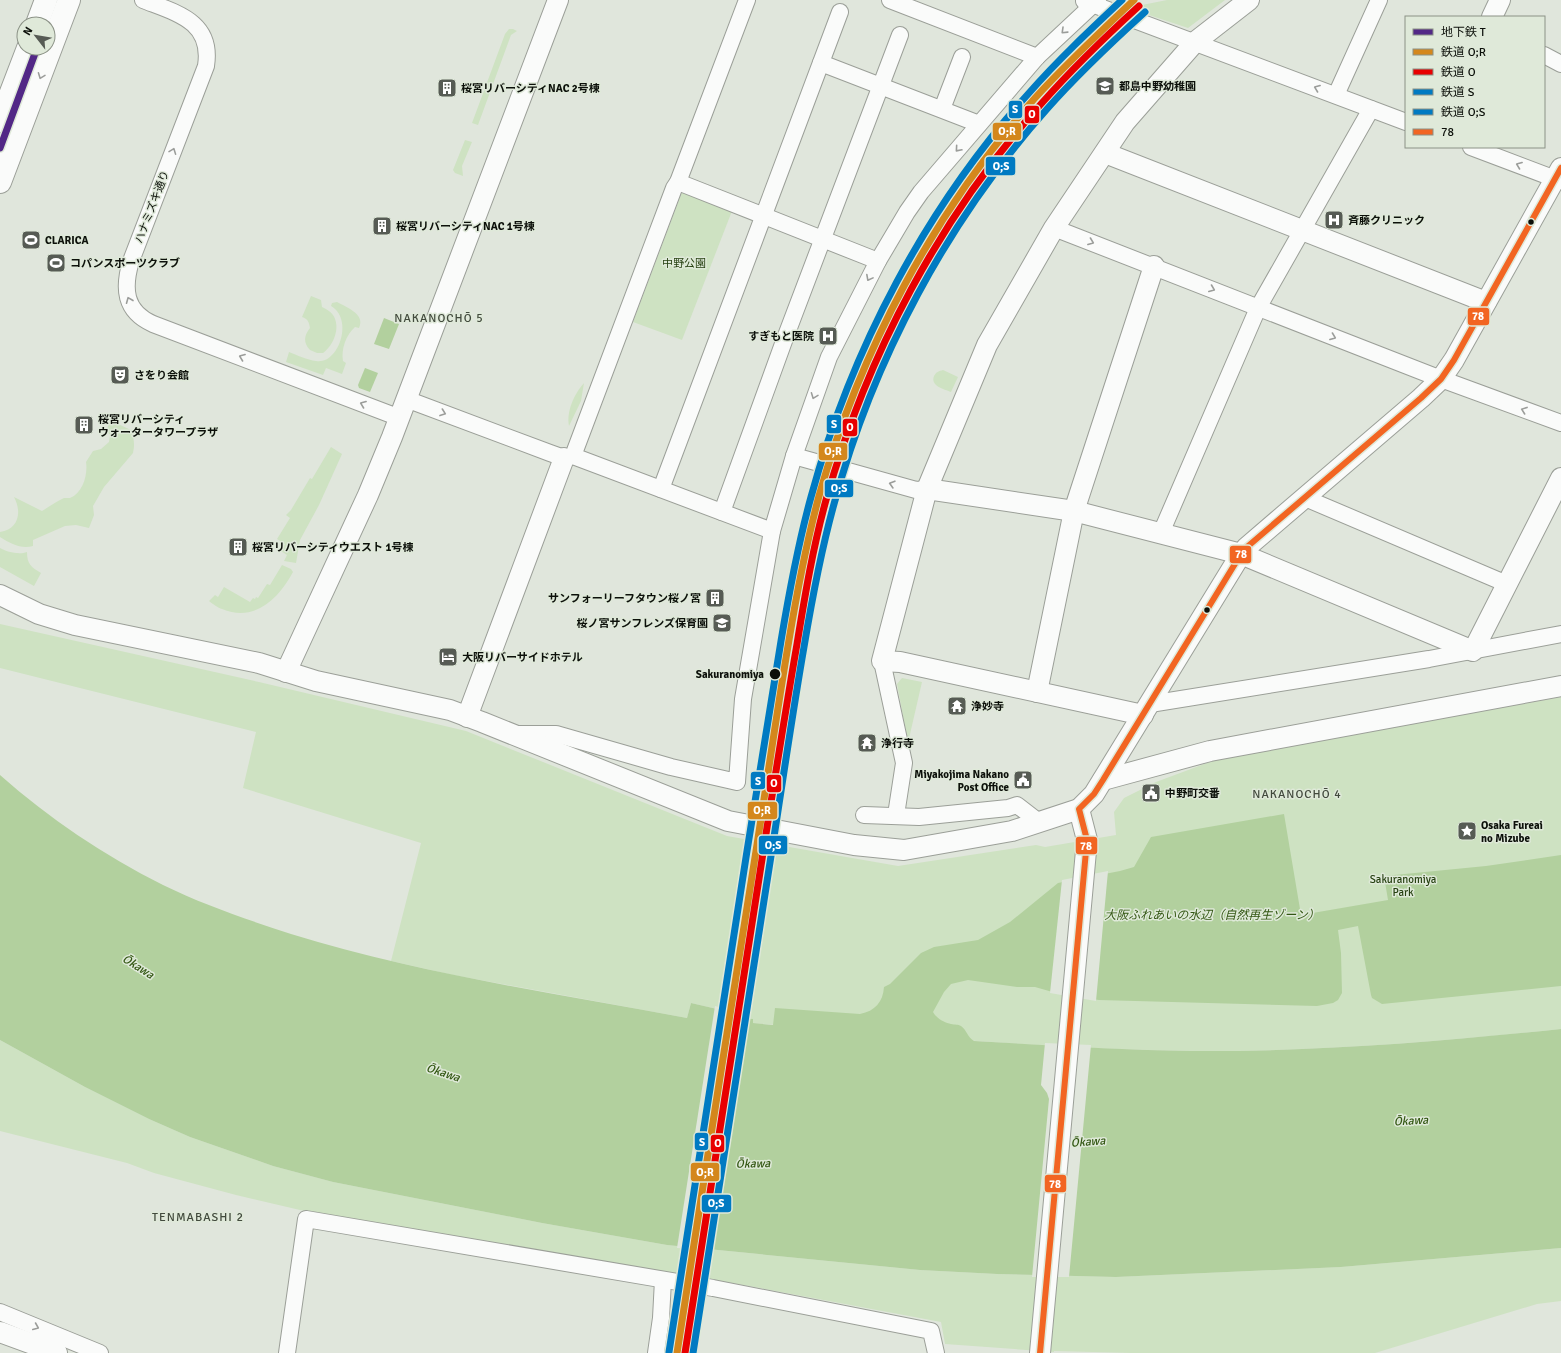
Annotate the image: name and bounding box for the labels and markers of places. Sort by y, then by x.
school or university icon: 都島中野幼稚園 [1094,75,1116,97]
building icon: 桜宮リバーシティNAC 2号棟 [436,77,458,99]
place label: 都島中野幼稚園 [1119,80,1196,93]
place label: 桜宮リバーシティNAC 2号棟 [461,82,600,95]
hospital icon: 斉藤クリニック [1323,209,1345,231]
place label: 斉藤クリニック [1348,214,1425,227]
building icon: 桜宮リバーシティNAC 1号棟 [371,215,393,237]
unlabelled marker [1526,217,1536,227]
place label: 桜宮リバーシティNAC 1号棟 [396,220,535,233]
sports icon: CLARICA [20,229,42,251]
place label: CLARICA [45,234,88,247]
sports icon: コパンスポーツクラブ [45,252,67,274]
place label: コパンスポーツクラブ [70,257,180,270]
hospital icon: すぎもと医院 [817,325,839,347]
place label: すぎもと医院 [748,330,814,343]
theatre icon: さをり会館 [109,364,131,386]
place label: さをり会館 [134,369,189,382]
place label: 桜宮リバーシティ ウォータータワープラザ [98,413,218,439]
building icon: 桜宮リバーシティ ウォータータワープラザ [73,414,95,436]
building icon: 桜宮リバーシティウエスト 1号棟 [227,536,249,558]
place label: 桜宮リバーシティウエスト 1号棟 [252,541,413,554]
building icon: サンフォーリーフタウン桜ノ宮 [704,587,726,609]
place label: サンフォーリーフタウン桜ノ宮 [548,592,701,605]
unlabelled marker [1202,605,1212,615]
school or university icon: 桜ノ宮サンフレンズ保育園 [711,612,733,634]
place label: 桜ノ宮サンフレンズ保育園 [577,617,708,630]
hotel icon: 大阪リバーサイドホテル [437,646,459,668]
place label: 大阪リバーサイドホテル [462,651,583,664]
marker: Sakuranomiya [768,667,782,681]
place label: Sakuranomiya [696,668,764,681]
temple icon: 浄妙寺 [946,695,968,717]
place label: 浄妙寺 [971,700,1004,713]
temple icon: 浄行寺 [856,732,878,754]
place label: 浄行寺 [881,737,914,750]
place label: Miyakojima Nakano Post Office [914,768,1010,794]
public building icon: Miyakojima Nakano Post Office [1012,769,1034,791]
public building icon: 中野町交番 [1140,782,1162,804]
place label: 中野町交番 [1165,787,1220,800]
place label: Osaka Fureai no Mizube [1481,819,1543,845]
place icon: Osaka Fureai no Mizube [1456,820,1478,842]

